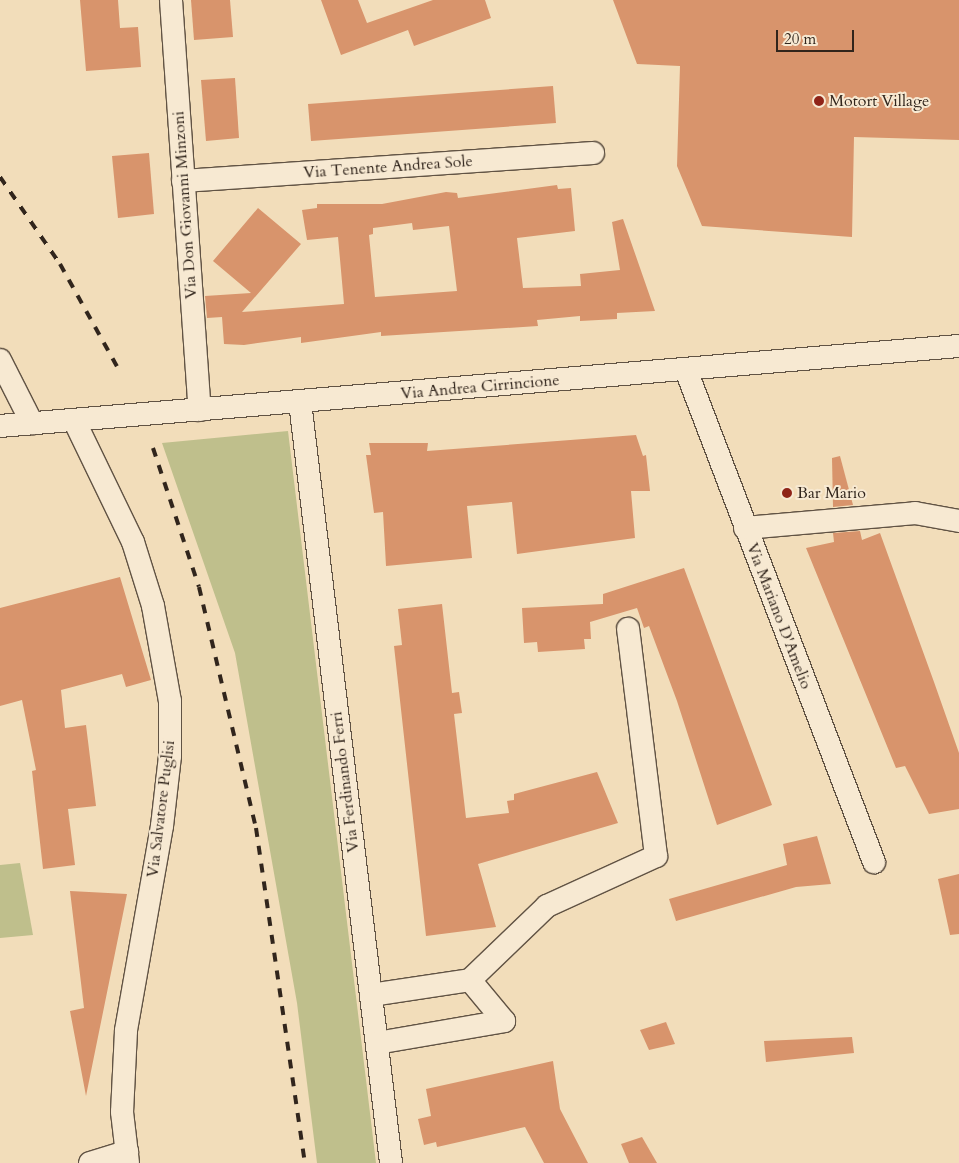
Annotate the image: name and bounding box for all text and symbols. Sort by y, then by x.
scale bar [779,20,856,52]
text: 20 m [784,29,816,49]
place label: Motort Village [829,91,929,111]
marker: Motort Village [813,95,825,107]
street label: Via Don Giovanni Minzoni [169,110,201,300]
street label: Via Tenente Andrea Sole [303,151,473,183]
street label: Via Andrea Cirrincione [400,370,560,404]
place label: Bar Mario [797,483,866,503]
marker: Bar Mario [781,487,793,499]
street label: Via Mariano D'Amelio [742,540,816,692]
street label: Via Ferdinando Ferri [327,710,363,854]
street label: Via Salvatore Puglisi [143,739,179,879]

